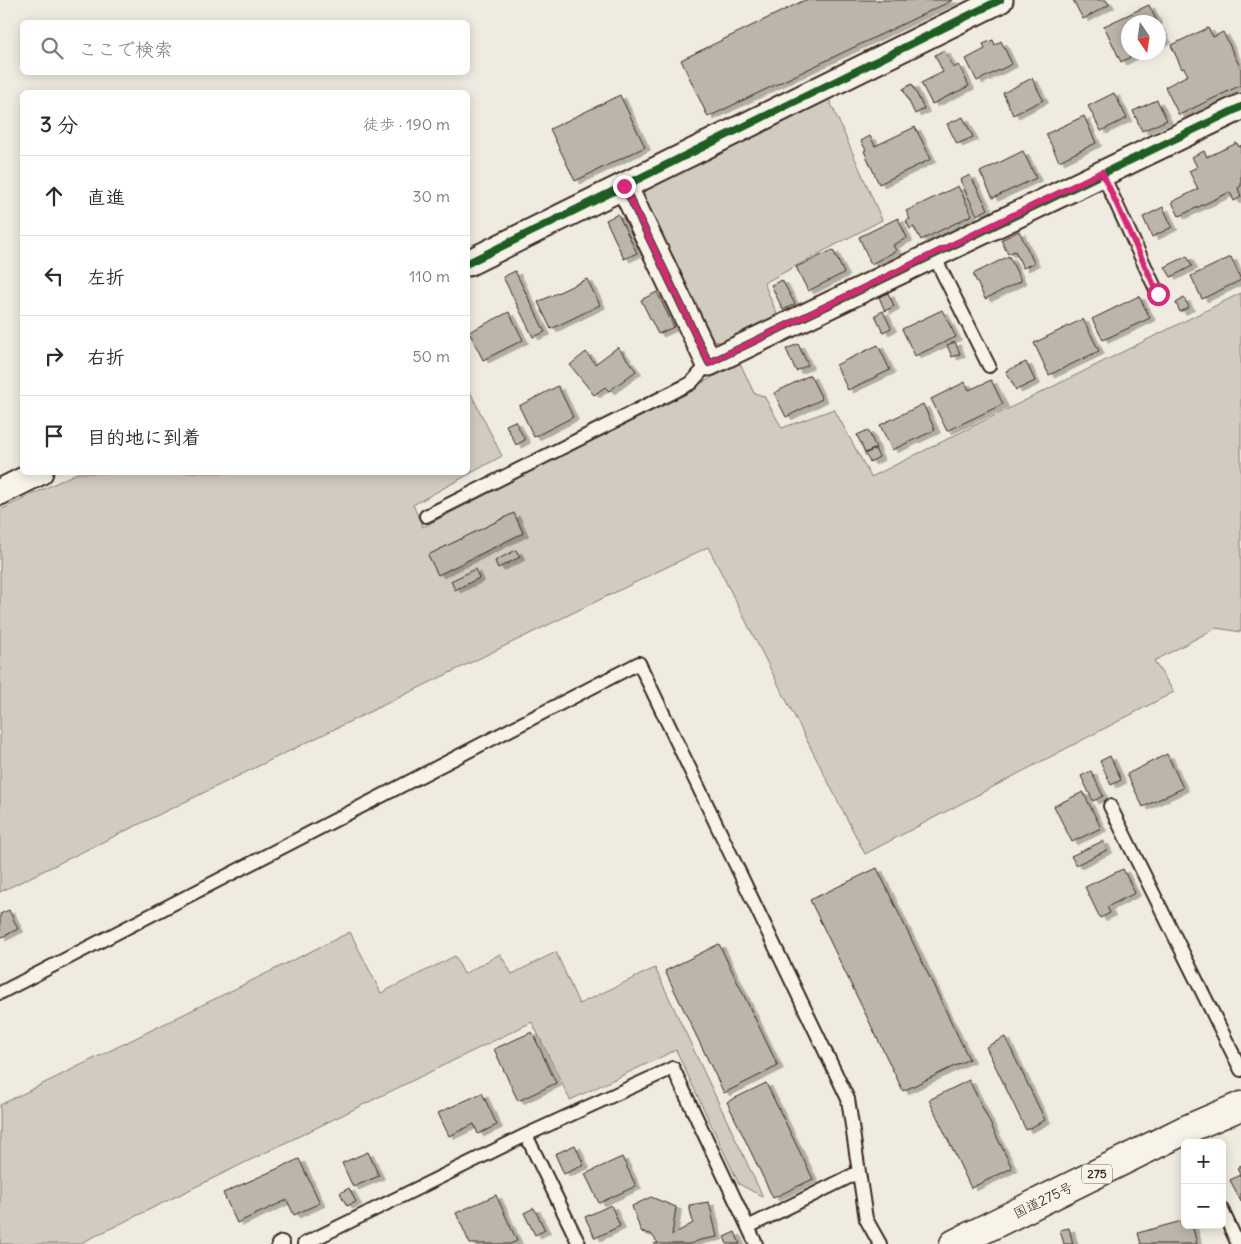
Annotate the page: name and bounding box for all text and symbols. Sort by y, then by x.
north arrow [1121,15,1166,60]
search box [20,20,470,75]
icon: search [38,34,66,62]
text: ここで検索 [78,37,173,61]
text: 3 分 [40,111,78,138]
text: 徒歩 · 190 m [363,114,450,134]
route end [613,175,636,198]
icon: ahead [40,182,68,210]
text: 直進 [87,185,125,209]
text: 30 m [413,186,450,206]
icon: left [40,262,68,290]
text: 左折 [87,265,125,289]
text: 110 m [409,266,450,286]
route start [1147,283,1170,306]
icon: right [40,342,68,370]
text: 右折 [87,345,125,369]
text: 50 m [412,346,450,366]
icon: arrive [40,422,68,450]
text: 目的地に到着 [87,425,201,449]
map controls [1181,1139,1226,1229]
button: + [1181,1139,1226,1184]
road number: 275 [1082,1164,1112,1184]
street label: 国道275号 [1010,1178,1076,1222]
button: − [1181,1184,1226,1229]

